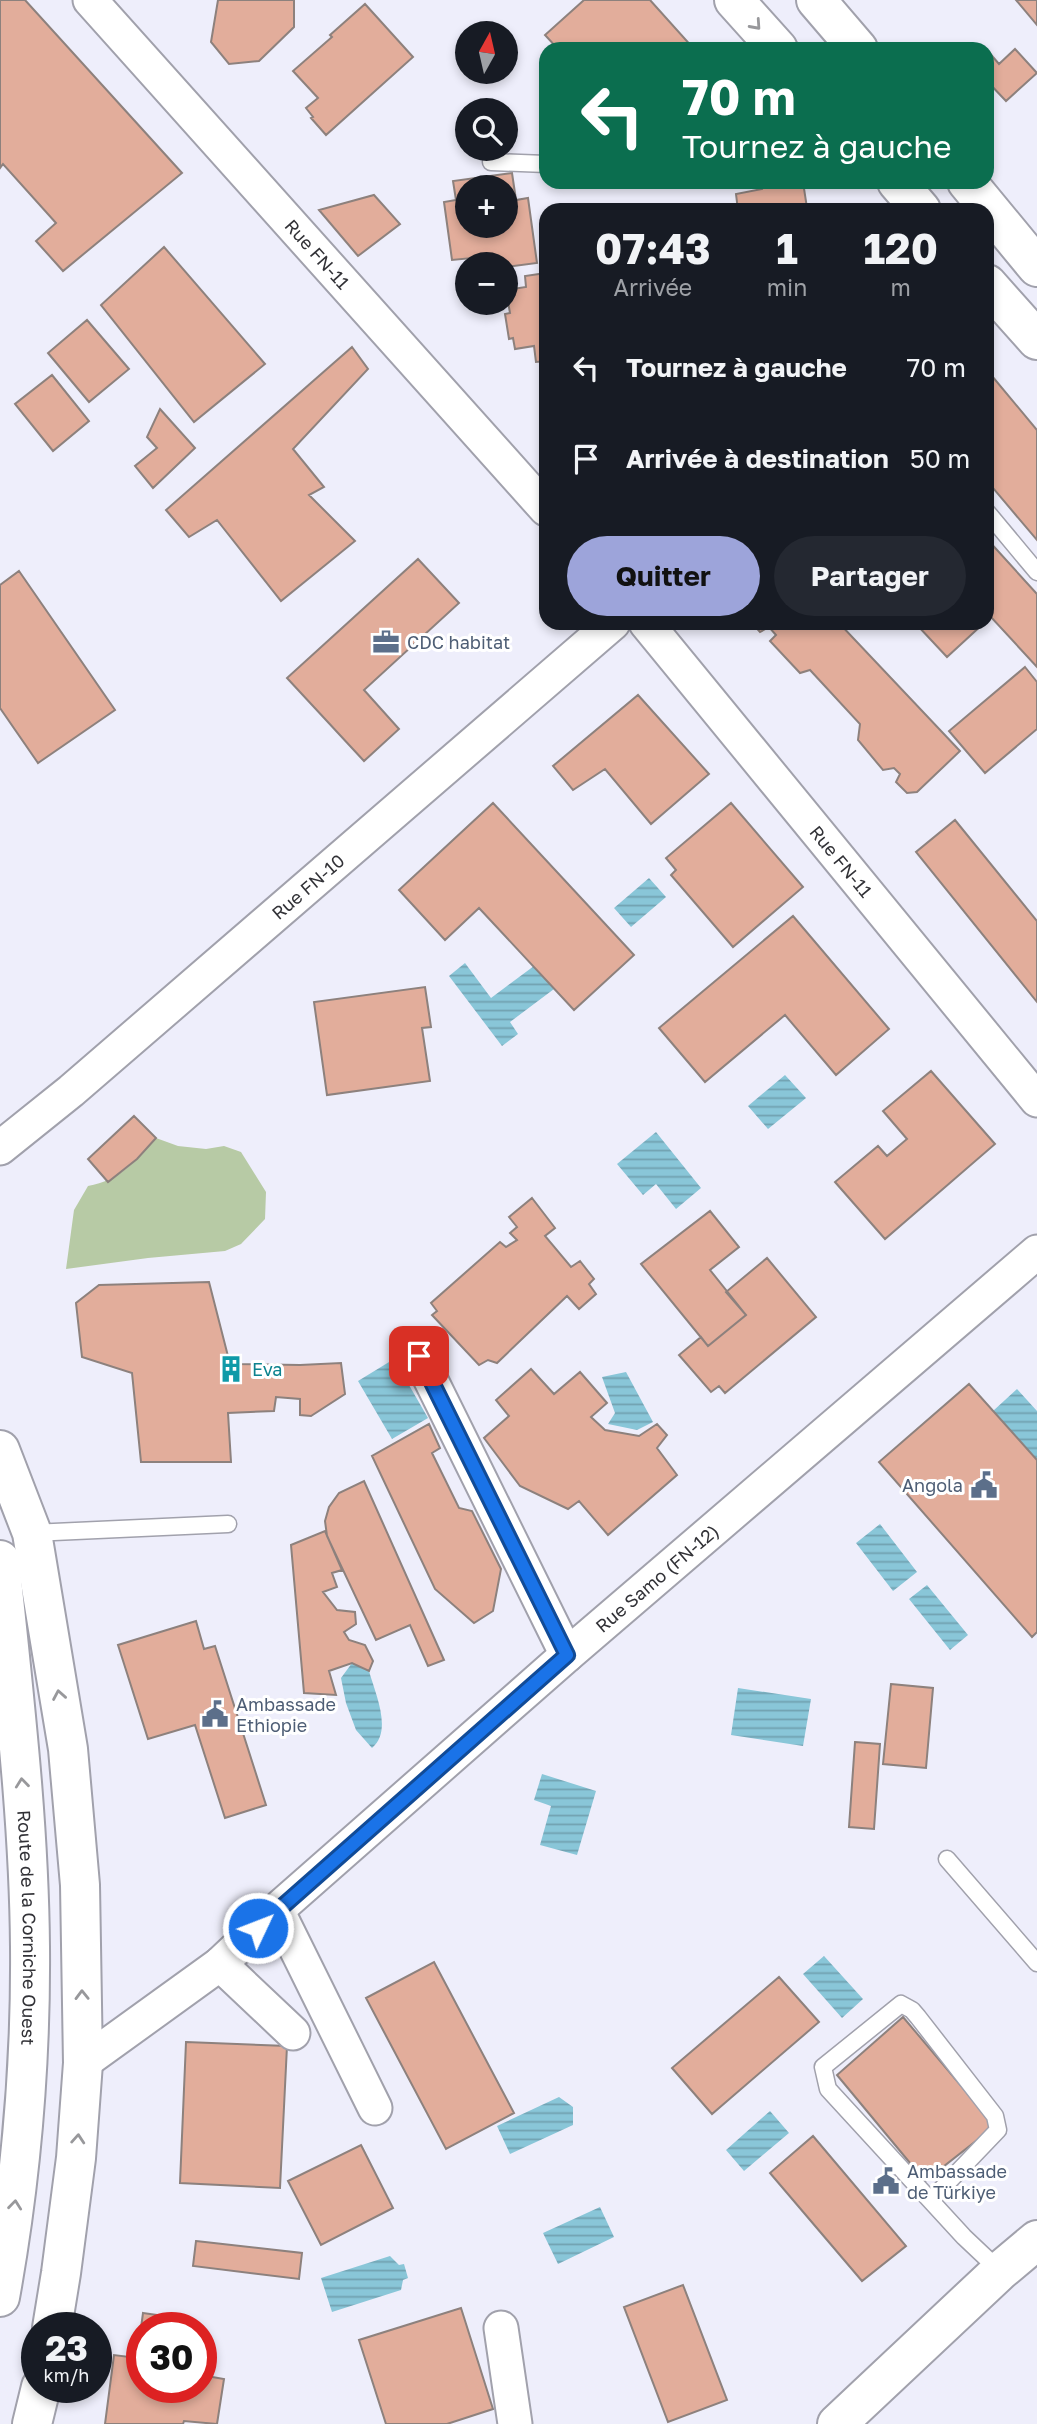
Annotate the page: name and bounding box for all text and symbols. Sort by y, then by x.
one-way arrow [748,16,760,29]
north arrow [455,21,518,84]
map controls [455,21,518,315]
text: 70 m [682,67,796,126]
icon: left [567,70,658,161]
button: search [455,98,518,161]
text: Tournez à gauche [682,127,951,165]
button: + [455,175,518,238]
street label: Rue FN-11 [281,214,355,294]
text: 07:43 [595,223,711,273]
text: 1 [776,223,798,273]
text: 120 [863,223,938,273]
button: − [455,252,518,315]
text: Arrivée [614,273,692,301]
text: min [767,273,807,301]
text: m [890,273,911,301]
icon: left [567,349,605,387]
text: Tournez à gauche [626,352,847,383]
text: 70 m [907,352,966,383]
icon: arrive [567,440,605,478]
text: Arrivée à destination [626,443,889,474]
text: 50 m [910,443,970,474]
button: Quitter [567,536,760,616]
button: Partager [774,536,966,616]
office icon: CDC habitat [371,627,401,657]
place label: CDC habitat [407,631,510,653]
street label: Rue FN-11 [805,821,877,902]
street label: Rue FN-10 [267,849,349,924]
pin [389,1326,449,1386]
icon: arrive [400,1337,438,1375]
building icon: Eva [216,1354,246,1384]
place label: Eva [252,1358,283,1380]
public building icon: Angola [969,1470,999,1500]
place label: Angola [902,1474,963,1496]
street label: Rue Samo (FN-12) [591,1519,723,1637]
one-way arrow [52,1689,67,1701]
place label: Ambassade Ethiopie [236,1693,336,1736]
public building icon: Ambassade Ethiopie [200,1699,230,1729]
one-way arrow [15,1777,30,1788]
street label: Route de la Corniche Ouest [13,1809,41,2046]
position arrow [221,1891,295,1965]
one-way arrow [74,1989,90,2000]
one-way arrow [70,2133,85,2144]
place label: Ambassade de Türkiye [907,2160,1007,2203]
public building icon: Ambassade de Türkiye [871,2166,901,2196]
one-way arrow [7,2199,22,2210]
speed limit sign: 30 [126,2312,217,2403]
text: 23 [45,2327,88,2369]
text: km/h [44,2364,89,2386]

